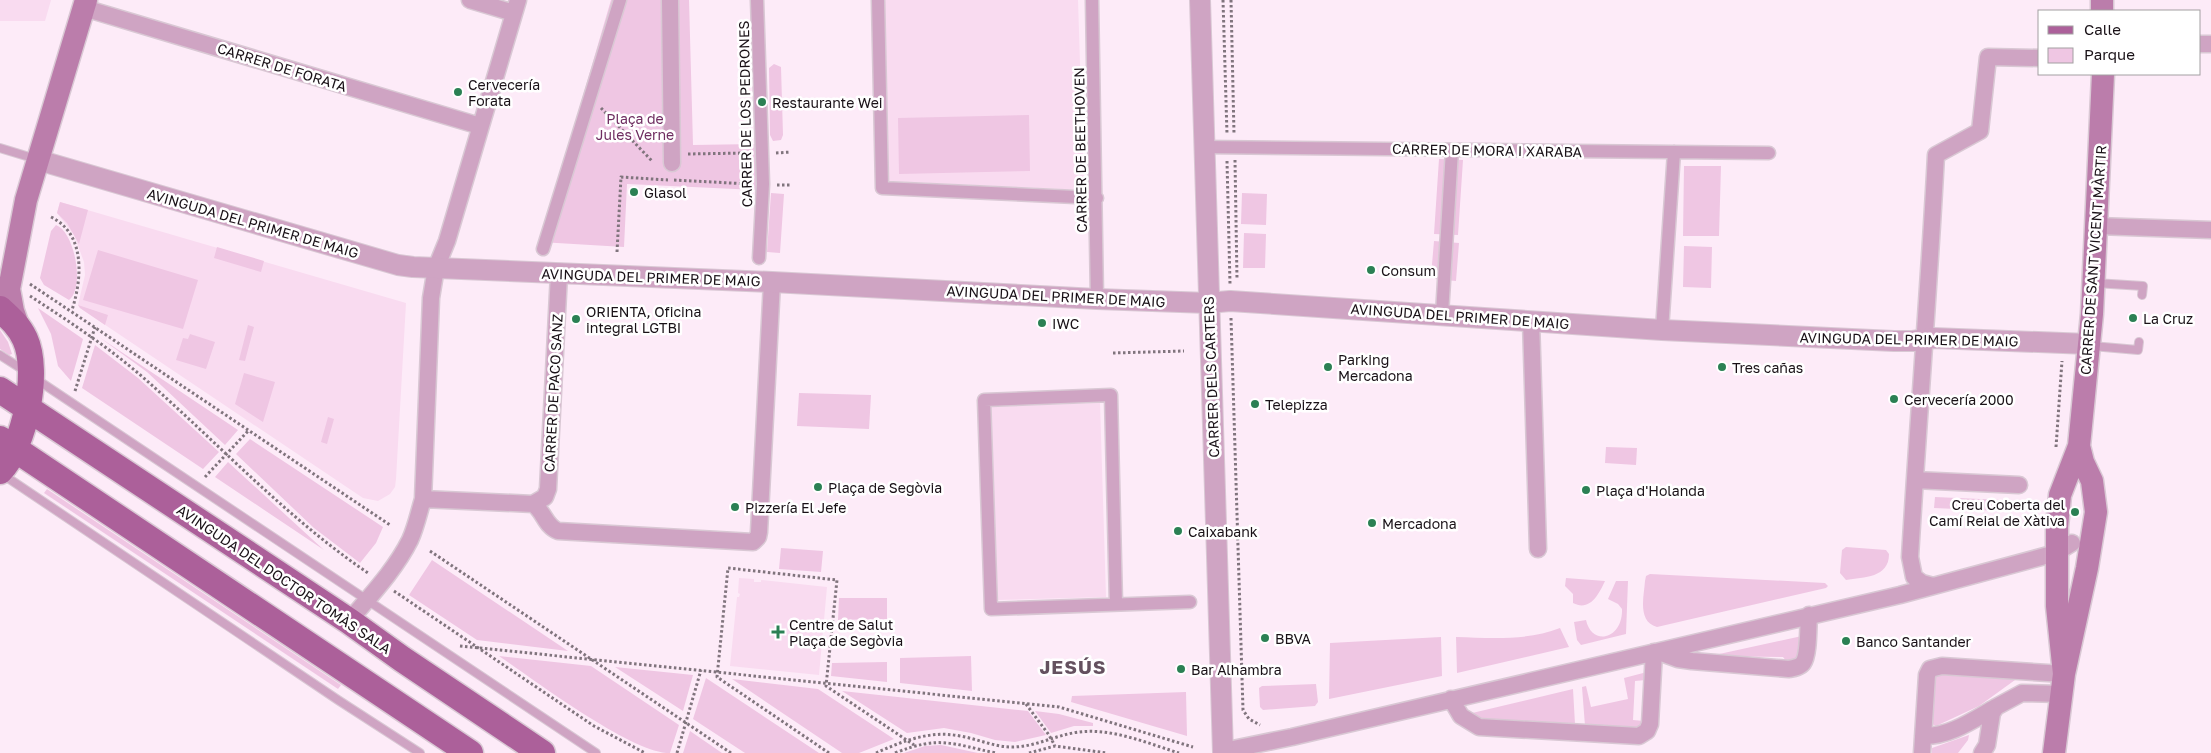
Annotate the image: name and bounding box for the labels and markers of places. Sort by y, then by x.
place label: Cervecería Forata [468,76,540,109]
marker: Cervecería Forata [452,86,464,98]
place label: Restaurante Wei [772,94,883,111]
marker: Restaurante Wei [756,96,768,108]
place label: Glasol [644,184,687,201]
marker: Glasol [628,186,640,198]
place label: Consum [1381,262,1436,279]
marker: Consum [1365,264,1377,276]
place label: ORIENTA, Oficina integral LGTBI [586,303,701,336]
place label: La Cruz [2143,310,2193,327]
marker: La Cruz [2127,312,2139,324]
marker: ORIENTA, Oficina integral LGTBI [570,313,582,325]
place label: IWC [1052,315,1079,332]
marker: IWC [1036,317,1048,329]
place label: Parking Mercadona [1338,351,1413,384]
place label: Tres cañas [1732,359,1803,376]
marker: Parking Mercadona [1322,361,1334,373]
marker: Tres cañas [1716,361,1728,373]
place label: Cervecería 2000 [1904,391,2014,408]
marker: Cervecería 2000 [1888,393,1900,405]
place label: Telepizza [1265,396,1328,413]
marker: Telepizza [1249,398,1261,410]
place label: Plaça de Segòvia [828,479,942,496]
marker: Plaça de Segòvia [812,481,824,493]
place label: Plaça d'Holanda [1596,482,1705,499]
marker: Plaça d'Holanda [1580,484,1592,496]
place label: Creu Coberta del Camí Reial de Xàtiva [1929,496,2065,529]
place label: Pizzería El Jefe [745,499,846,516]
marker: Pizzería El Jefe [729,501,741,513]
marker: Creu Coberta del Camí Reial de Xàtiva [2069,506,2081,518]
place label: Mercadona [1382,515,1457,532]
marker: Mercadona [1366,517,1378,529]
place label: Caixabank [1188,523,1258,540]
marker: Caixabank [1172,525,1184,537]
place label: Centre de Salut Plaça de Segòvia [789,616,903,649]
marker: Centre de Salut Plaça de Segòvia [771,625,785,639]
place label: BBVA [1275,630,1312,647]
marker: BBVA [1259,632,1271,644]
place label: Banco Santander [1856,633,1972,650]
marker: Banco Santander [1840,635,1852,647]
place label: Bar Alhambra [1191,661,1282,678]
marker: Bar Alhambra [1175,663,1187,675]

